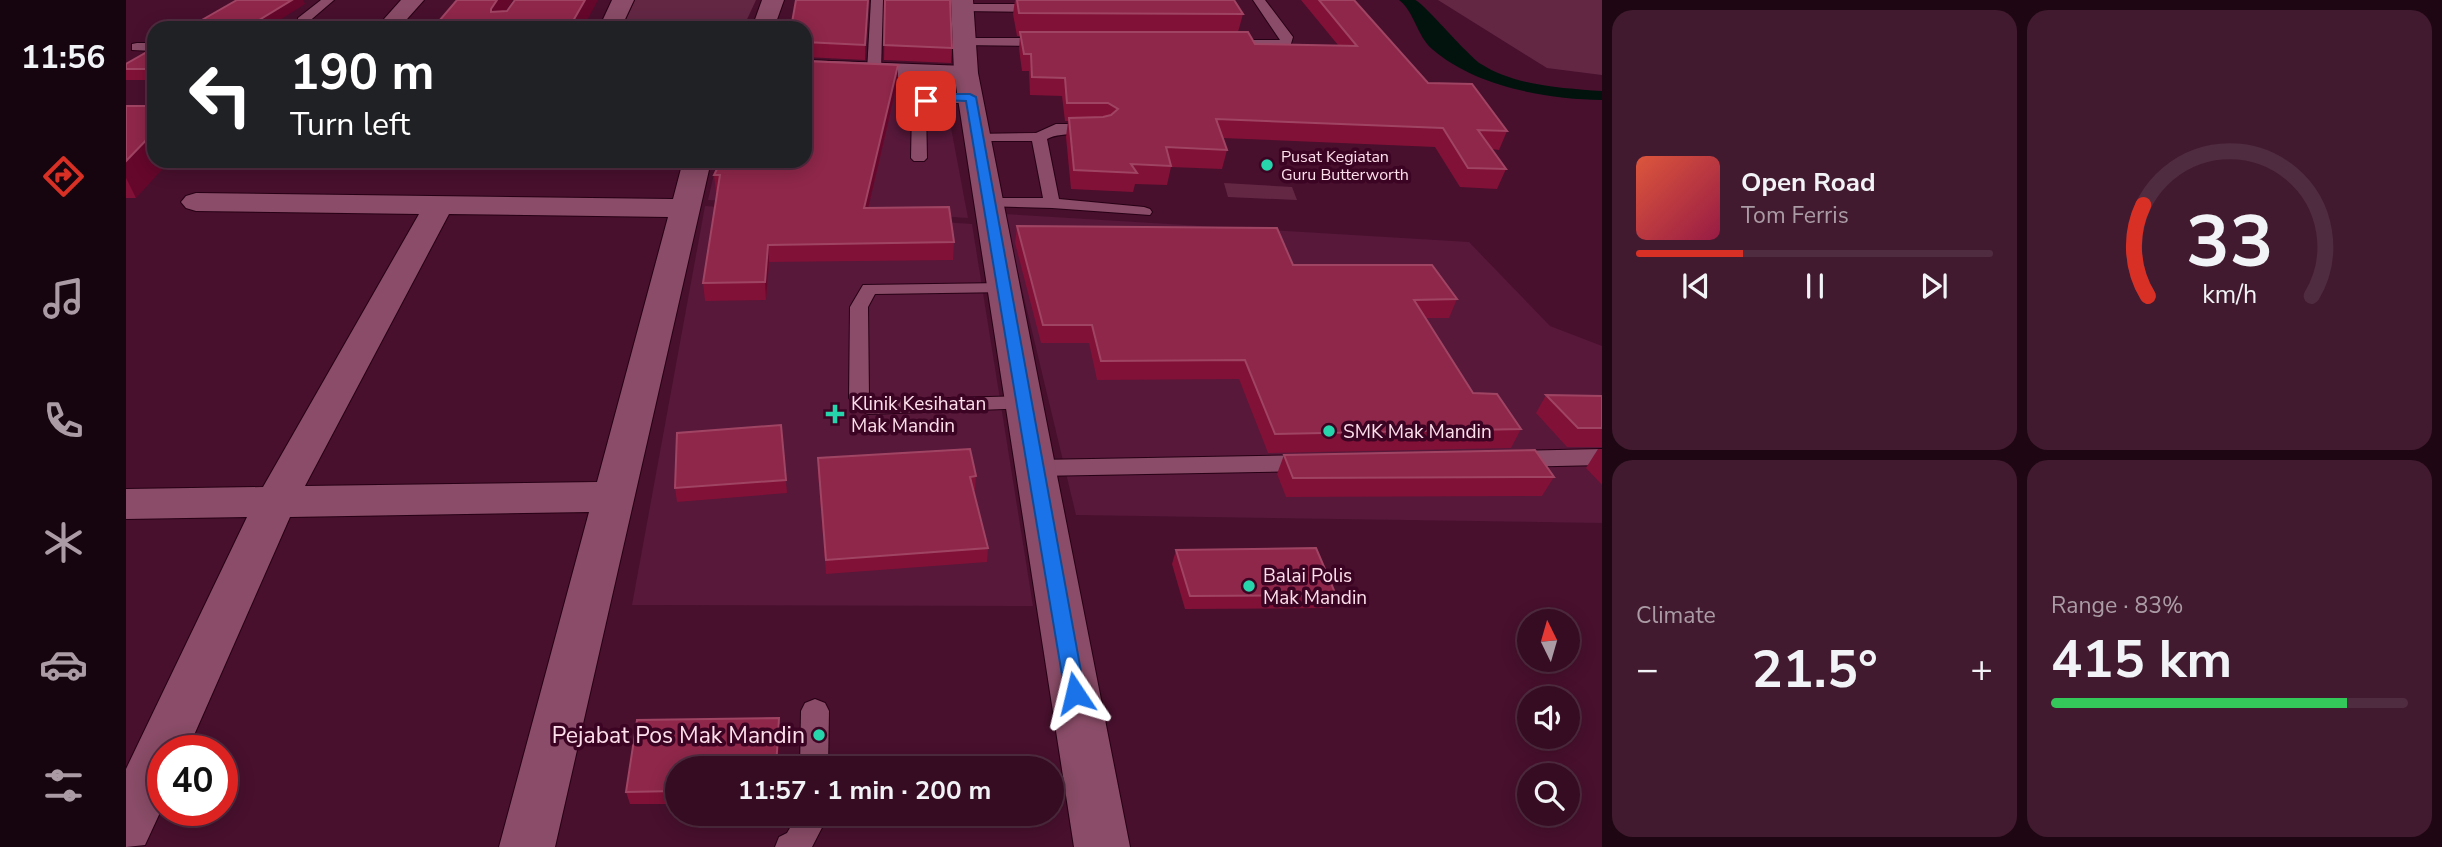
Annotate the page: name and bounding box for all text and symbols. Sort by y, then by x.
text: 11:56 [21,36,105,79]
text: 190 m [290,39,434,106]
icon: left [175,49,266,140]
pin [896,71,956,131]
icon: arrive [907,82,945,120]
text: Turn left [290,103,410,146]
place label: Pusat Kegiatan Guru Butterworth [1281,146,1409,186]
icon: directions [39,152,88,201]
marker: Pusat Kegiatan Guru Butterworth [1259,157,1275,173]
text: Open Road [1741,165,1876,200]
text: 33 [2186,193,2273,293]
text: Tom Ferris [1741,200,1849,231]
icon: previous [1677,267,1715,305]
icon: pause [1796,267,1834,305]
icon: next [1915,267,1953,305]
icon: music [39,274,88,323]
text: km/h [2202,278,2257,312]
place label: Klinik Kesihatan Mak Mandin [851,391,986,439]
icon: phone [39,396,88,445]
marker: Klinik Kesihatan Mak Mandin [825,404,845,424]
place label: SMK Mak Mandin [1343,419,1492,445]
marker: SMK Mak Mandin [1321,423,1337,439]
icon: climate [39,518,88,567]
place label: Balai Polis Mak Mandin [1263,563,1367,611]
marker: Balai Polis Mak Mandin [1241,578,1257,594]
text: Range · 83% [2051,590,2183,621]
text: Climate [1636,600,1716,631]
north arrow [1517,609,1580,672]
map controls [1517,609,1580,826]
text: 415 km [2051,624,2232,695]
text: 21.5° [1751,634,1878,705]
icon: car [39,640,88,689]
text: − [1636,644,1659,695]
text: + [1970,644,1993,695]
position arrow [1038,656,1112,730]
button: sound [1517,686,1580,749]
place label: Pejabat Pos Mak Mandin [552,720,805,751]
marker: Pejabat Pos Mak Mandin [811,727,827,743]
speed limit sign: 40 [147,735,238,826]
icon: filters [39,761,88,810]
button: search [1517,763,1580,826]
text: 11:57 · 1 min · 200 m [738,773,991,808]

